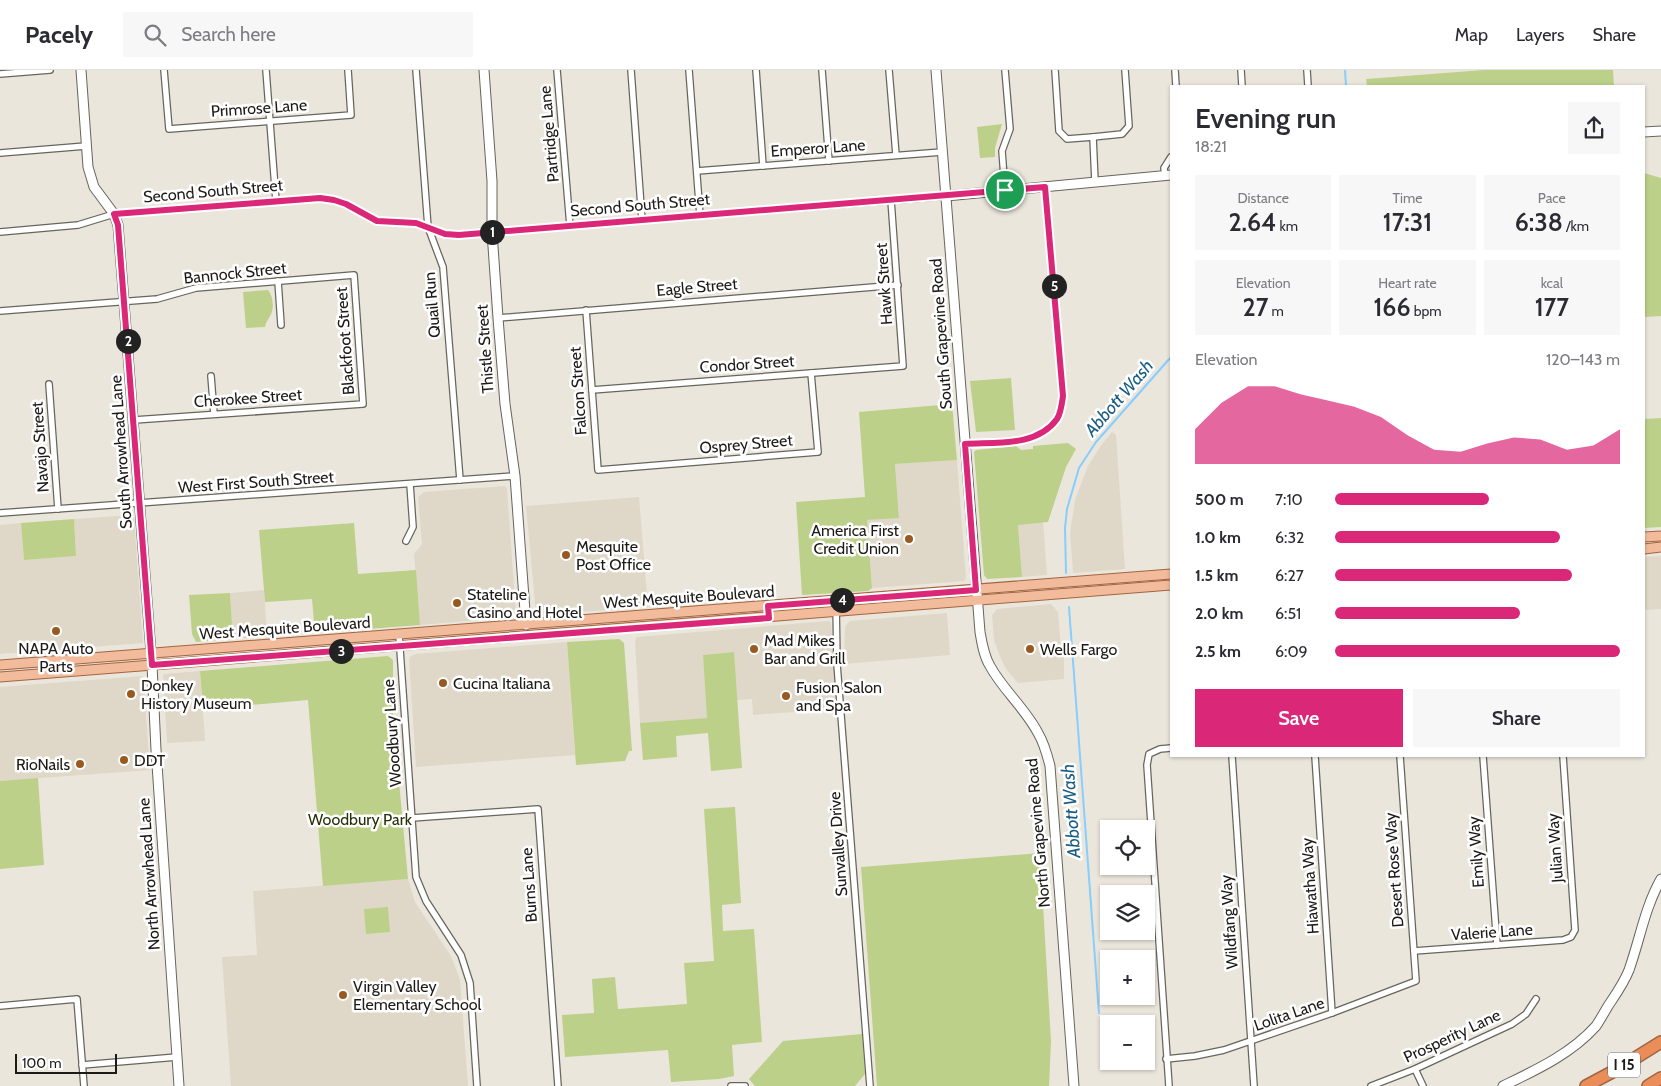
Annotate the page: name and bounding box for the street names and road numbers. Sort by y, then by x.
street label: Partridge Lane [535,85,563,183]
street label: Primrose Lane [210,95,308,121]
street label: Emperor Lane [770,135,866,161]
street label: Second South Street [142,175,284,207]
street label: Second South Street [569,189,711,221]
street label: Hawk Street [872,242,896,326]
street label: Bannock Street [183,258,288,288]
street label: South Grapevine Road [926,258,956,410]
street label: Quail Run [420,271,444,339]
street label: Eagle Street [656,274,739,300]
street label: Blackfoot Street [332,286,358,396]
street label: Thistle Street [472,303,498,394]
street label: Falcon Street [565,346,591,436]
street label: Condor Street [699,351,796,377]
street label: South Arrowhead Lane [106,374,136,530]
street label: Cherokee Street [193,385,303,411]
street label: Navajo Street [27,400,53,493]
street label: Osprey Street [699,430,794,458]
street label: West First South Street [178,467,335,497]
street label: West Mesquite Boulevard [603,582,775,612]
street label: West Mesquite Boulevard [199,613,371,643]
street label: Woodbury Lane [379,679,405,787]
street label: North Grapevine Road [1022,758,1054,908]
street label: Sunvalley Drive [825,791,851,897]
street label: North Arrowhead Lane [134,797,164,951]
street label: Desert Rose Way [1381,812,1407,928]
street label: Julian Way [1543,813,1567,884]
street label: Emily Way [1464,816,1488,888]
street label: Hiawatha Way [1297,837,1323,935]
street label: Burns Lane [517,847,541,923]
street label: Wildfang Way [1216,874,1242,970]
street label: Valerie Lane [1451,920,1533,944]
street label: Lolita Lane [1251,993,1327,1035]
street label: Prosperity Lane [1401,1005,1503,1067]
road number: I 15 [1608,1052,1640,1078]

